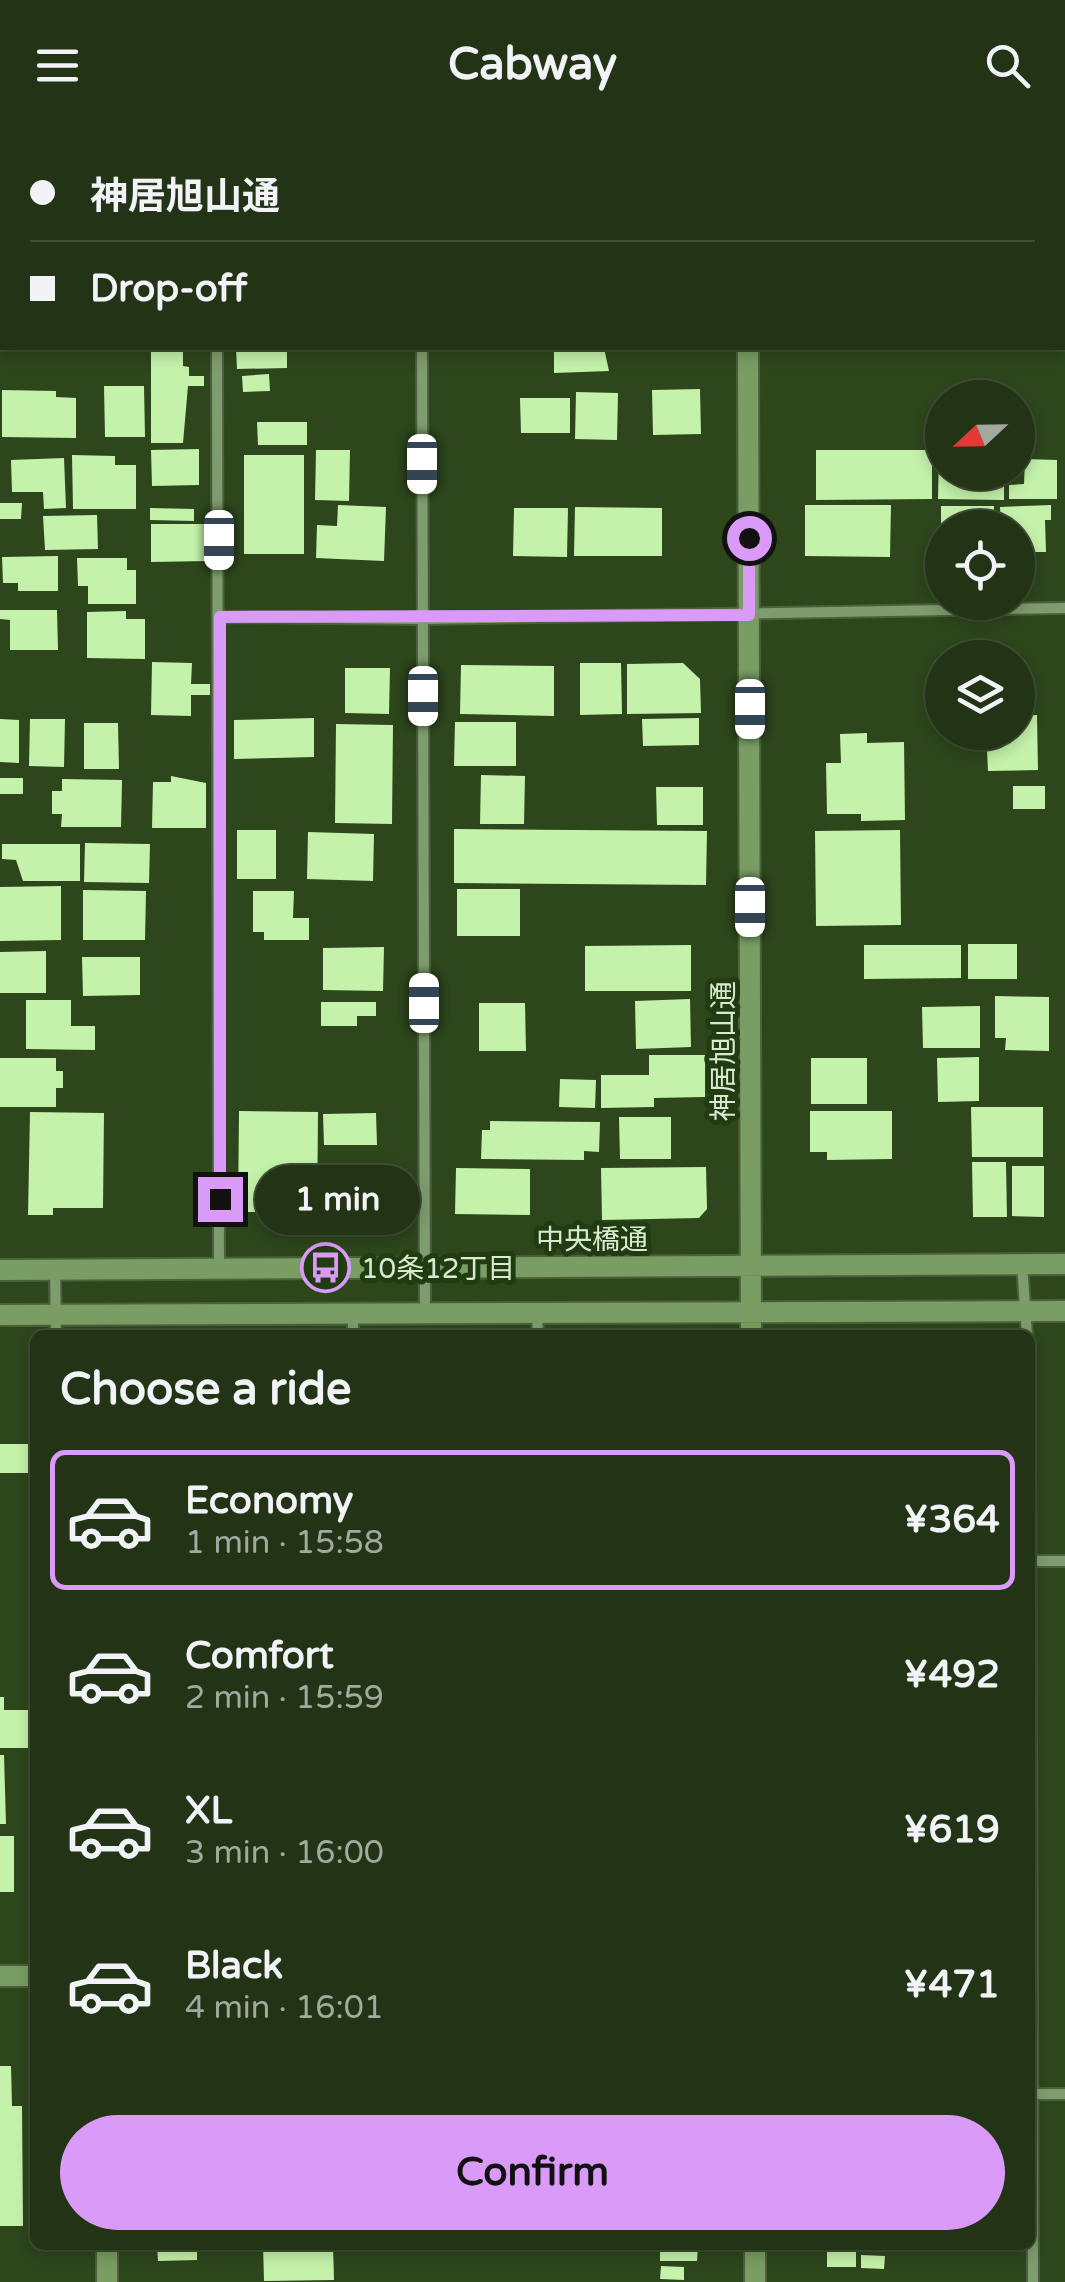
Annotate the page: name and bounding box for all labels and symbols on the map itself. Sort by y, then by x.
north arrow [925,380,1035,490]
car [407,434,437,494]
car [204,510,234,570]
route start [727,516,772,561]
car [408,666,438,726]
car [735,679,765,739]
car [735,877,765,937]
car [409,973,439,1033]
street label: 神居旭山通 [707,981,741,1121]
callout: 1 min [255,1164,420,1234]
route end [198,1177,243,1222]
street label: 中央橋通 [536,1223,648,1257]
bus stop icon: 10条12丁目 [300,1242,352,1294]
place label: 10条12丁目 [361,1252,515,1286]

